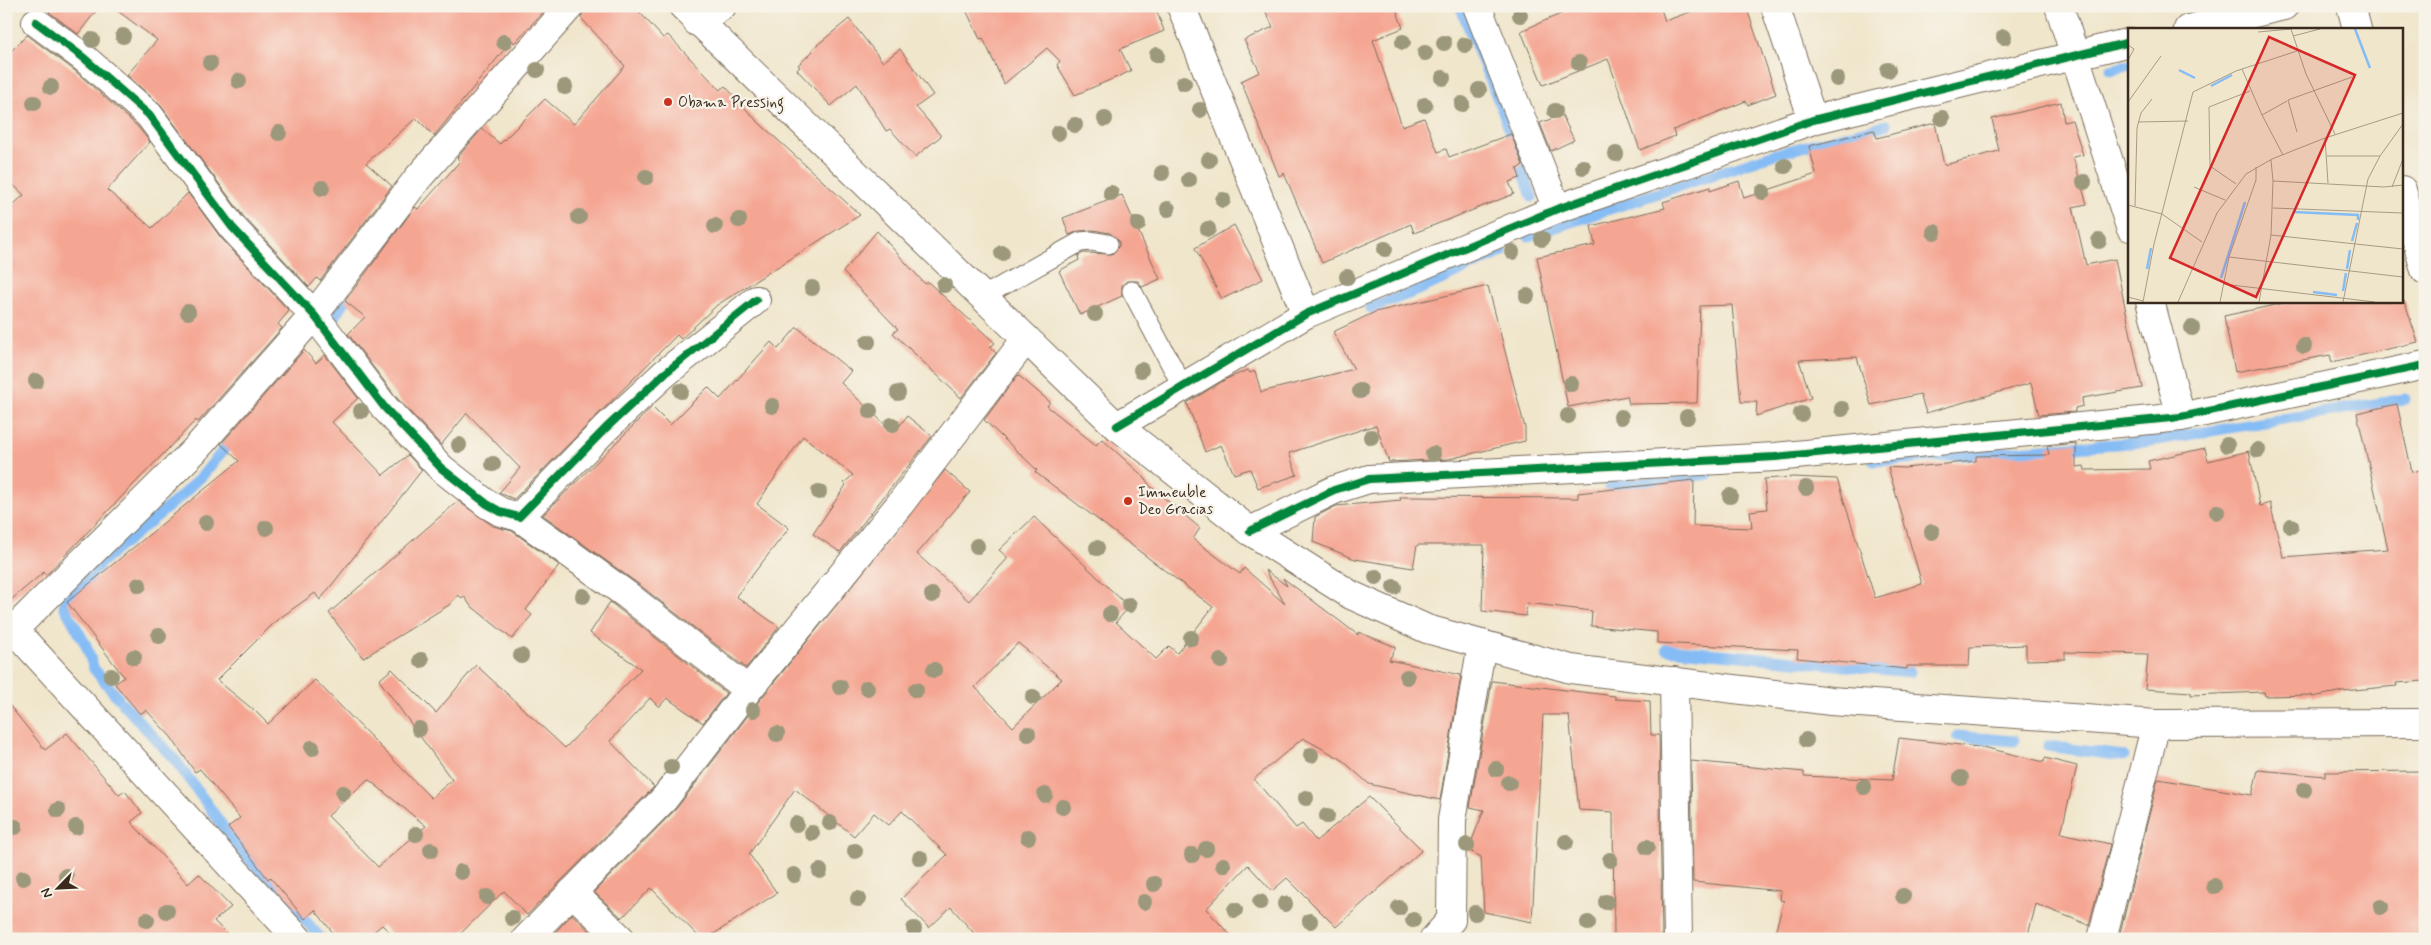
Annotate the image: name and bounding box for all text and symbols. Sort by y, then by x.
inset map [2128,28,2404,302]
place label: Obama Pressing [678,93,784,114]
marker: Obama Pressing [662,96,674,108]
place label: Immeuble Deo Gracias [1138,483,1213,520]
marker: Immeuble Deo Gracias [1122,495,1134,507]
north arrow [32,862,82,912]
text: N [37,885,57,901]

